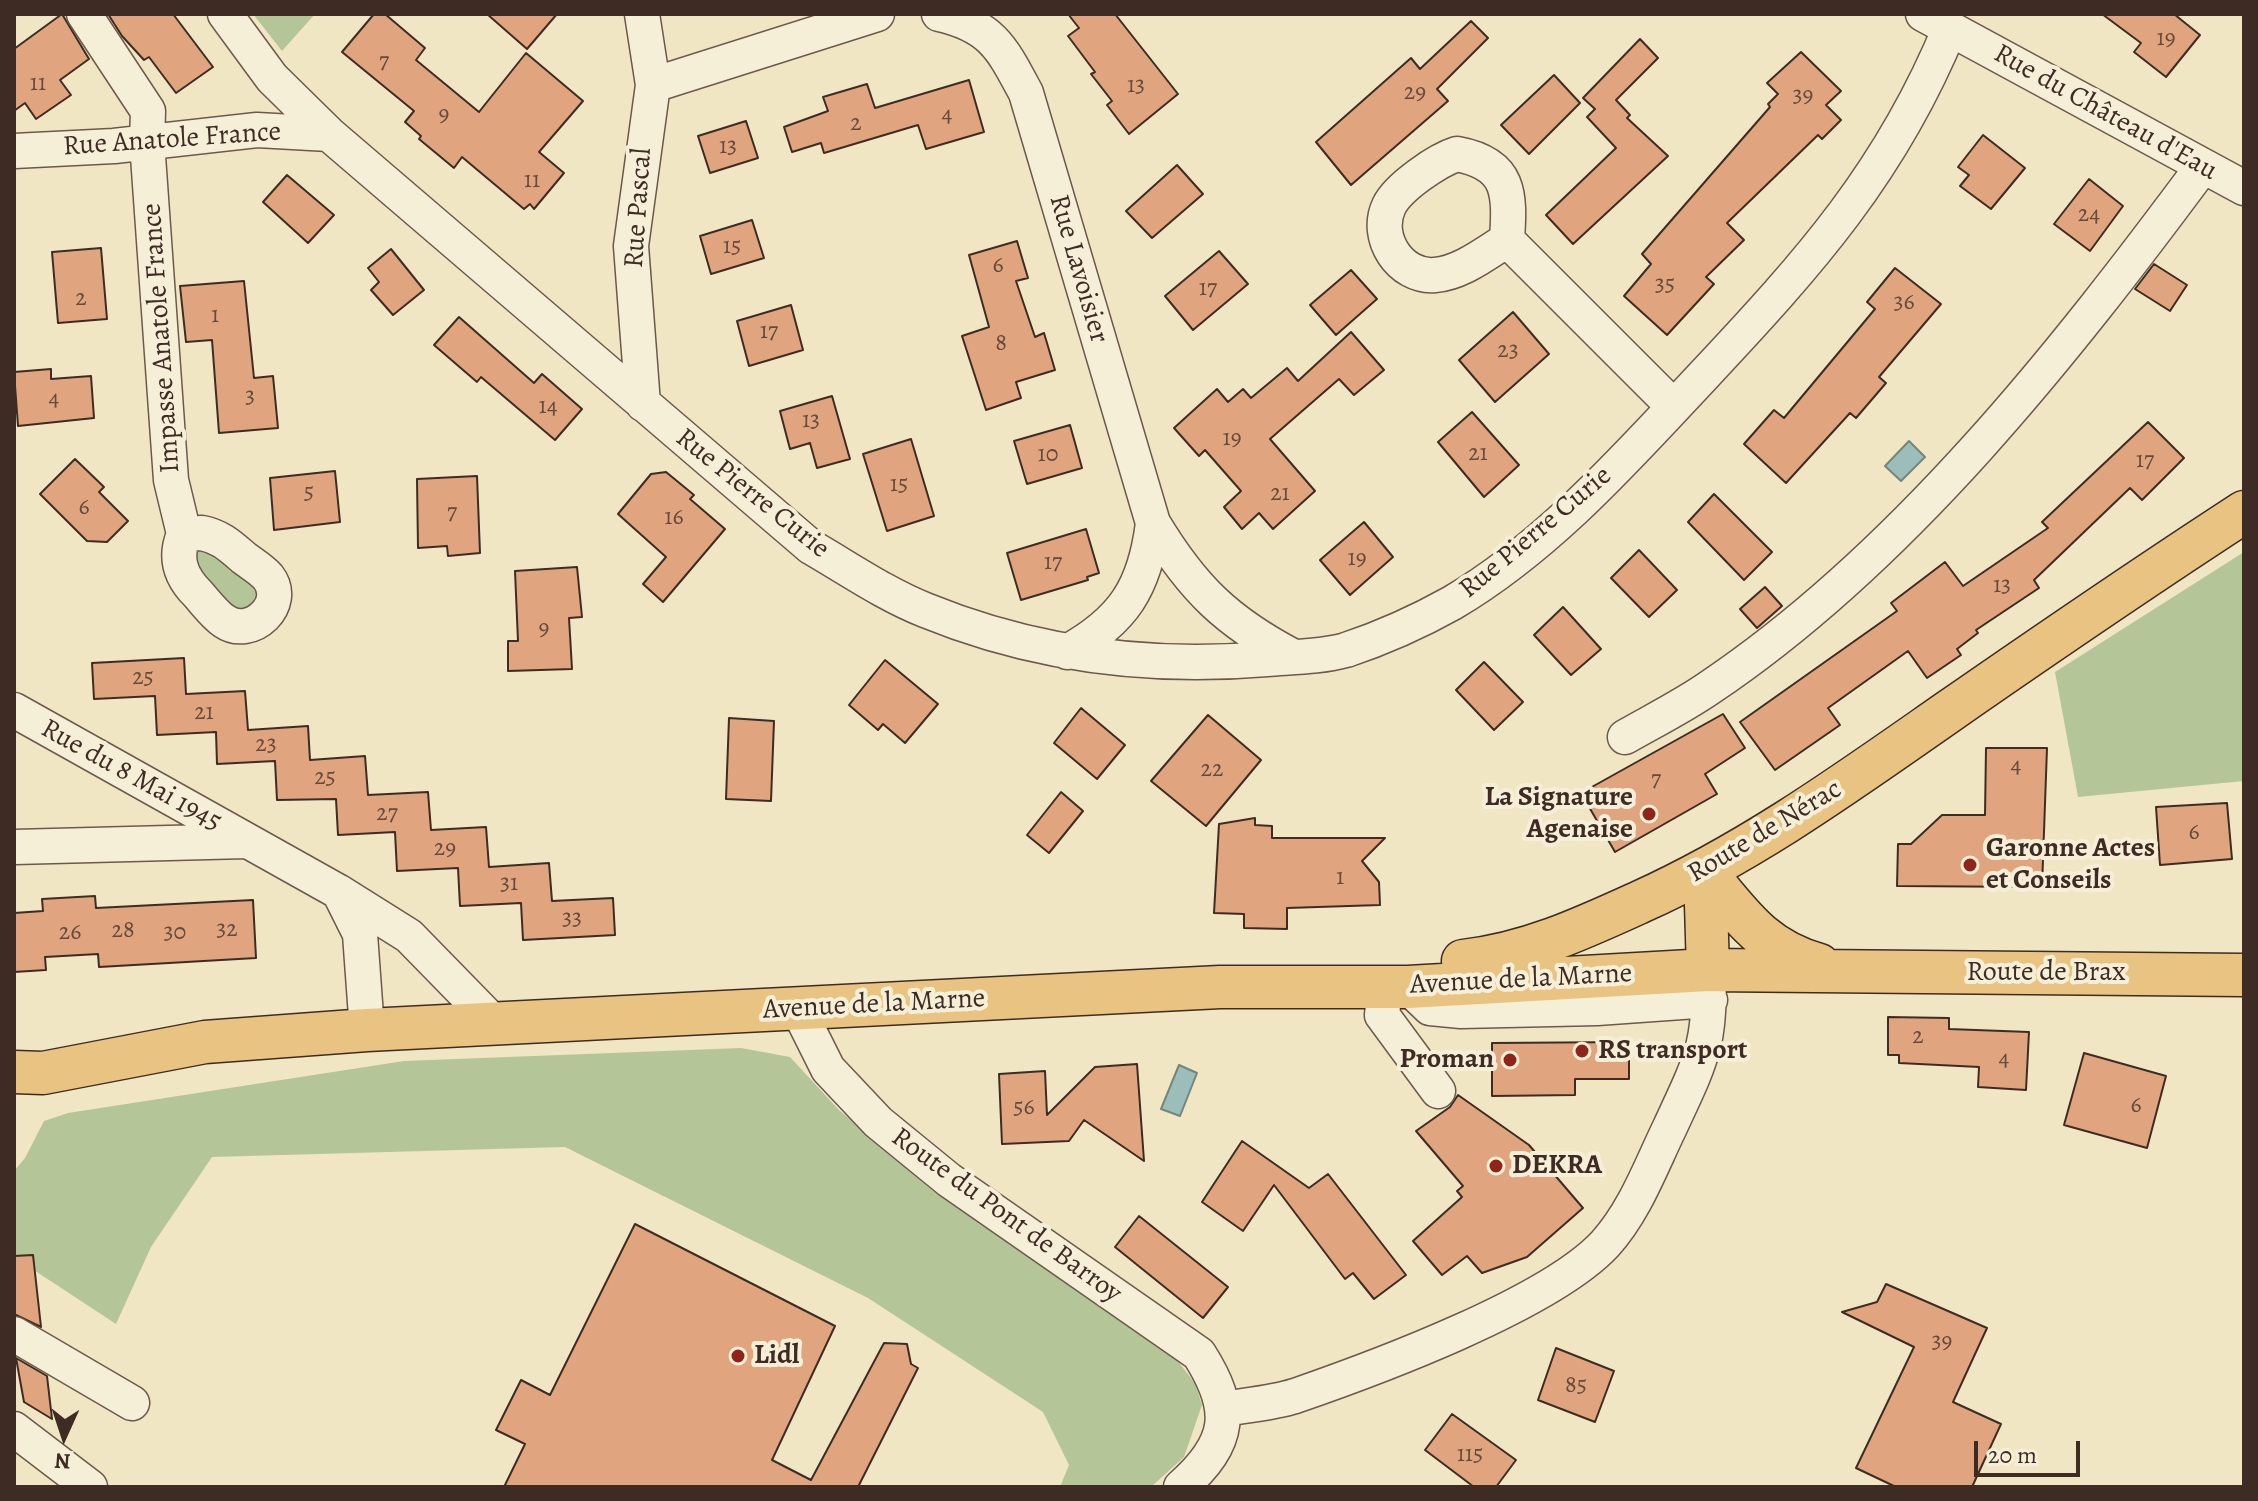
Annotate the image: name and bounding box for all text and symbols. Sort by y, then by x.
house number: 19 [2156,25,2176,53]
street label: Rue du Château d'Eau [1987,38,2223,188]
house number: 7 [379,48,389,76]
house number: 11 [30,70,46,98]
house number: 13 [1127,72,1145,100]
house number: 29 [1404,79,1426,107]
house number: 39 [1793,82,1813,110]
house number: 9 [439,101,449,129]
house number: 4 [942,101,952,129]
house number: 2 [850,110,862,138]
street label: Rue Anatole France [62,116,282,164]
house number: 13 [719,133,737,161]
street label: Rue Pascal [618,147,660,269]
house number: 11 [524,167,540,195]
street label: Rue Lavoisier [1041,191,1115,347]
house number: 24 [2078,201,2100,229]
street label: Impasse Anatole France [136,202,188,474]
house number: 15 [723,233,741,261]
house number: 6 [992,252,1004,280]
house number: 35 [1655,271,1675,299]
house number: 17 [1199,275,1217,303]
house number: 2 [75,285,87,313]
house number: 36 [1893,289,1915,317]
house number: 1 [211,302,219,330]
house number: 17 [760,318,778,346]
house number: 8 [995,330,1007,358]
house number: 23 [1497,337,1519,365]
house number: 3 [245,383,255,411]
house number: 4 [49,385,59,413]
house number: 14 [538,393,558,421]
house number: 13 [802,407,820,435]
street label: Rue Pierre Curie [668,422,836,566]
house number: 19 [1222,425,1242,453]
house number: 21 [1468,440,1488,468]
house number: 10 [1038,441,1058,469]
house number: 17 [2136,447,2154,475]
street label: Rue Pierre Curie [1453,460,1619,606]
house number: 15 [890,471,908,499]
house number: 5 [304,479,314,507]
house number: 21 [1270,480,1290,508]
house number: 6 [78,494,90,522]
house number: 7 [447,499,457,527]
house number: 16 [664,504,684,532]
house number: 19 [1347,545,1367,573]
house number: 17 [1044,549,1062,577]
house number: 13 [1993,572,2011,600]
house number: 9 [539,615,549,643]
house number: 25 [132,664,154,692]
house number: 21 [194,699,214,727]
street label: Rue du 8 Mai 1945 [35,713,227,839]
house number: 23 [255,731,277,759]
house number: 4 [2011,752,2021,780]
house number: 22 [1201,756,1223,784]
house number: 25 [314,764,336,792]
house number: 7 [1651,766,1661,794]
street label: Route de Nérac [1682,773,1848,891]
place label: La Signature Agenaise [1484,781,1633,847]
house number: 27 [376,800,398,828]
marker: La Signature Agenaise [1640,805,1658,823]
house number: 6 [2188,819,2200,847]
place label: Garonne Actes et Conseils [1986,832,2155,898]
house number: 29 [434,835,456,863]
marker: Garonne Actes et Conseils [1961,856,1979,874]
house number: 1 [1336,864,1344,892]
house number: 31 [500,870,518,898]
house number: 33 [562,905,582,933]
house number: 32 [216,916,238,944]
house number: 28 [111,917,135,945]
house number: 26 [59,919,81,947]
house number: 30 [164,919,186,947]
street label: Route de Brax [1966,956,2126,990]
street label: Avenue de la Marne [1409,957,1633,1003]
street label: Avenue de la Marne [762,982,986,1028]
house number: 2 [1912,1023,1924,1051]
place label: RS transport [1598,1034,1747,1068]
marker: RS transport [1573,1042,1591,1060]
place label: Proman [1399,1043,1494,1077]
house number: 4 [1999,1045,2009,1073]
marker: Proman [1501,1051,1519,1069]
house number: 6 [2130,1092,2142,1120]
house number: 56 [1013,1094,1035,1122]
street label: Route du Pont de Barroy [884,1121,1128,1311]
place label: DEKRA [1512,1149,1602,1183]
marker: DEKRA [1487,1157,1505,1175]
house number: 39 [1932,1328,1952,1356]
place label: Lidl [754,1339,799,1373]
marker: Lidl [729,1347,747,1365]
house number: 85 [1565,1372,1587,1400]
north arrow [24,1397,104,1477]
scale bar [1978,1425,2084,1475]
text: 20 m [1988,1439,2037,1471]
house number: 115 [1457,1441,1483,1469]
text: N [54,1446,72,1476]

